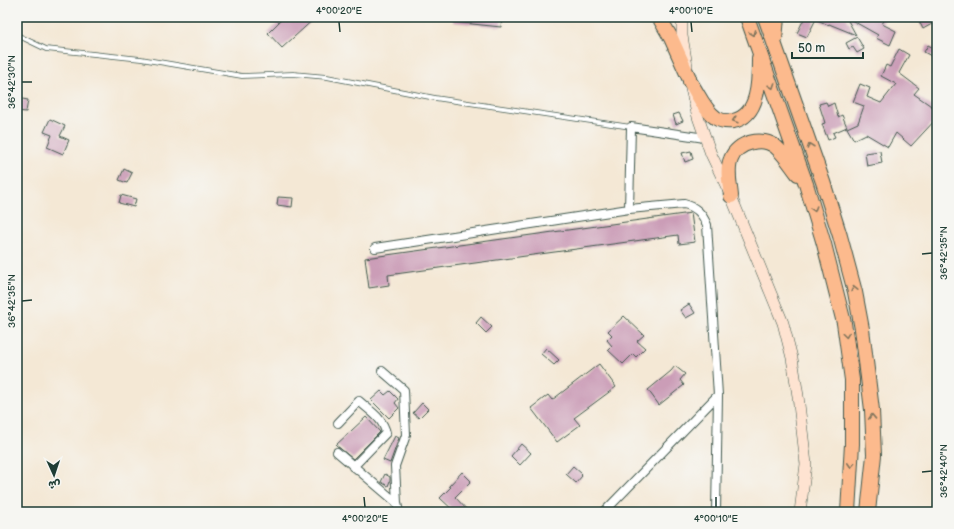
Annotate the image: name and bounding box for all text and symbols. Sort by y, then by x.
text: 4°00'20"E [316,5,363,17]
text: 4°00'10"E [669,5,714,17]
one-way arrow [749,30,757,37]
scale bar [792,34,863,60]
text: 50 m [798,41,825,56]
text: 36°42'30"N [6,55,18,109]
one-way arrow [767,82,776,89]
one-way arrow [731,115,738,124]
one-way arrow [806,142,815,149]
one-way arrow [809,205,818,212]
text: 36°42'35"N [938,226,950,280]
text: 36°42'35"N [6,274,18,328]
one-way arrow [851,285,859,292]
one-way arrow [841,332,850,338]
one-way arrow [868,414,877,420]
text: 36°42'40"N [938,444,950,498]
north arrow [34,455,74,495]
one-way arrow [847,462,856,468]
text: ش [48,478,61,491]
text: 4°00'20"E [342,513,389,525]
text: 4°00'10"E [694,513,739,525]

